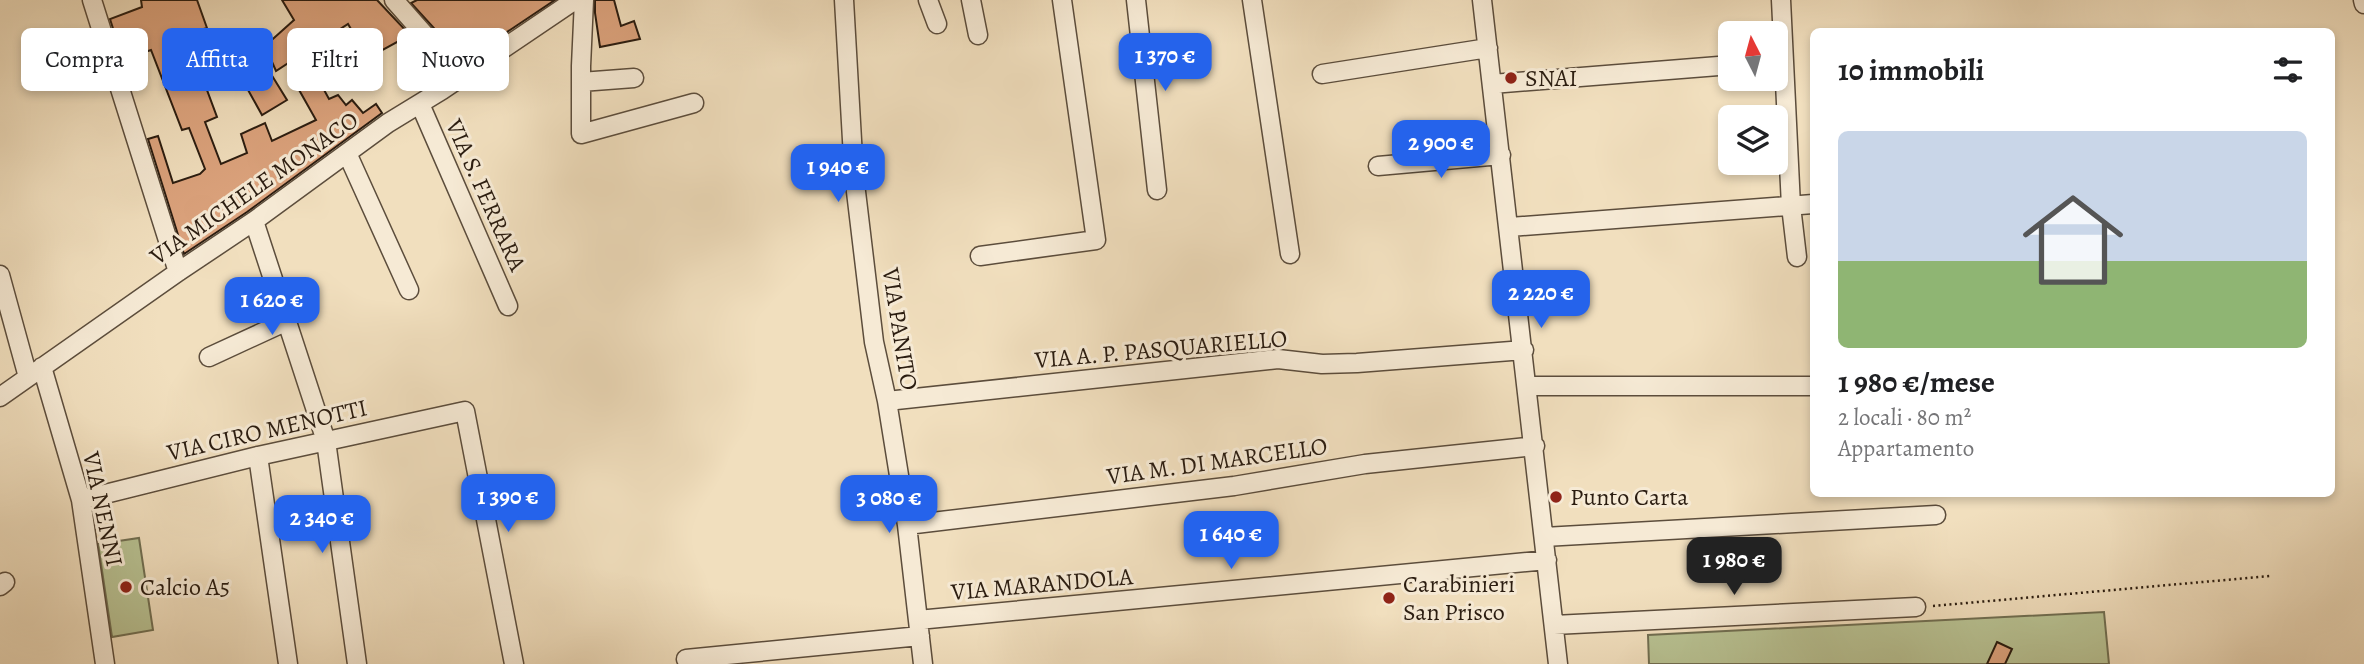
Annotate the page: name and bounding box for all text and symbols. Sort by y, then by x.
north arrow [1718,21,1788,91]
map controls [1718,21,1788,175]
chip: Compra [21,28,148,91]
chip: Affitta [162,28,273,91]
chip: Filtri [287,28,383,91]
chip: Nuovo [397,28,509,91]
pin: 1 370 € [1100,34,1230,93]
text: 1 370 € [1135,40,1195,71]
text: 10 immobili [1838,50,1984,90]
icon: filters [2269,51,2307,89]
place label: SNAI [1525,62,1577,94]
marker: SNAI [1503,70,1519,86]
street label: VIA MICHELE MONACO [143,104,365,273]
button: layers [1718,105,1788,175]
street label: VIA S. FERRARA [438,113,534,277]
pin: 2 900 € [1376,120,1506,180]
text: 2 900 € [1408,127,1474,158]
pin: 1 940 € [773,144,903,204]
text: 1 940 € [807,151,869,182]
icon: home [2010,177,2136,303]
street label: VIA PANITO [874,265,925,392]
pin: 2 220 € [1476,270,1606,330]
text: 2 220 € [1508,277,1574,308]
pin: 1 620 € [207,278,337,337]
text: 1 620 € [241,284,303,315]
street label: VIA A. P. PASQUARIELLO [1032,322,1289,376]
text: 1 980 €/mese [1838,362,1995,402]
street label: VIA CIRO MENOTTI [163,391,370,469]
text: 2 locali · 80 m² [1838,402,1971,433]
street label: VIA M. DI MARCELLO [1104,430,1329,492]
text: Appartamento [1838,433,1974,464]
street label: VIA NENNI [75,448,131,569]
pin: 1 390 € [443,475,573,534]
pin: 3 080 € [824,476,954,535]
text: 1 390 € [477,481,539,512]
place label: Punto Carta [1570,481,1689,513]
text: 3 080 € [856,482,922,513]
marker: Punto Carta [1548,489,1564,505]
pin: 2 340 € [257,496,387,555]
text: 2 340 € [290,502,354,533]
pin: 1 640 € [1166,512,1296,571]
text: 1 640 € [1200,518,1262,549]
pin: 1 980 € [1669,538,1799,597]
text: 1 980 € [1703,544,1765,575]
street label: VIA MARANDOLA [949,560,1135,608]
place label: Carabinieri San Prisco [1403,568,1515,628]
place label: Calcio A5 [140,571,230,603]
marker: Calcio A5 [118,579,134,595]
marker: Carabinieri San Prisco [1381,590,1397,606]

